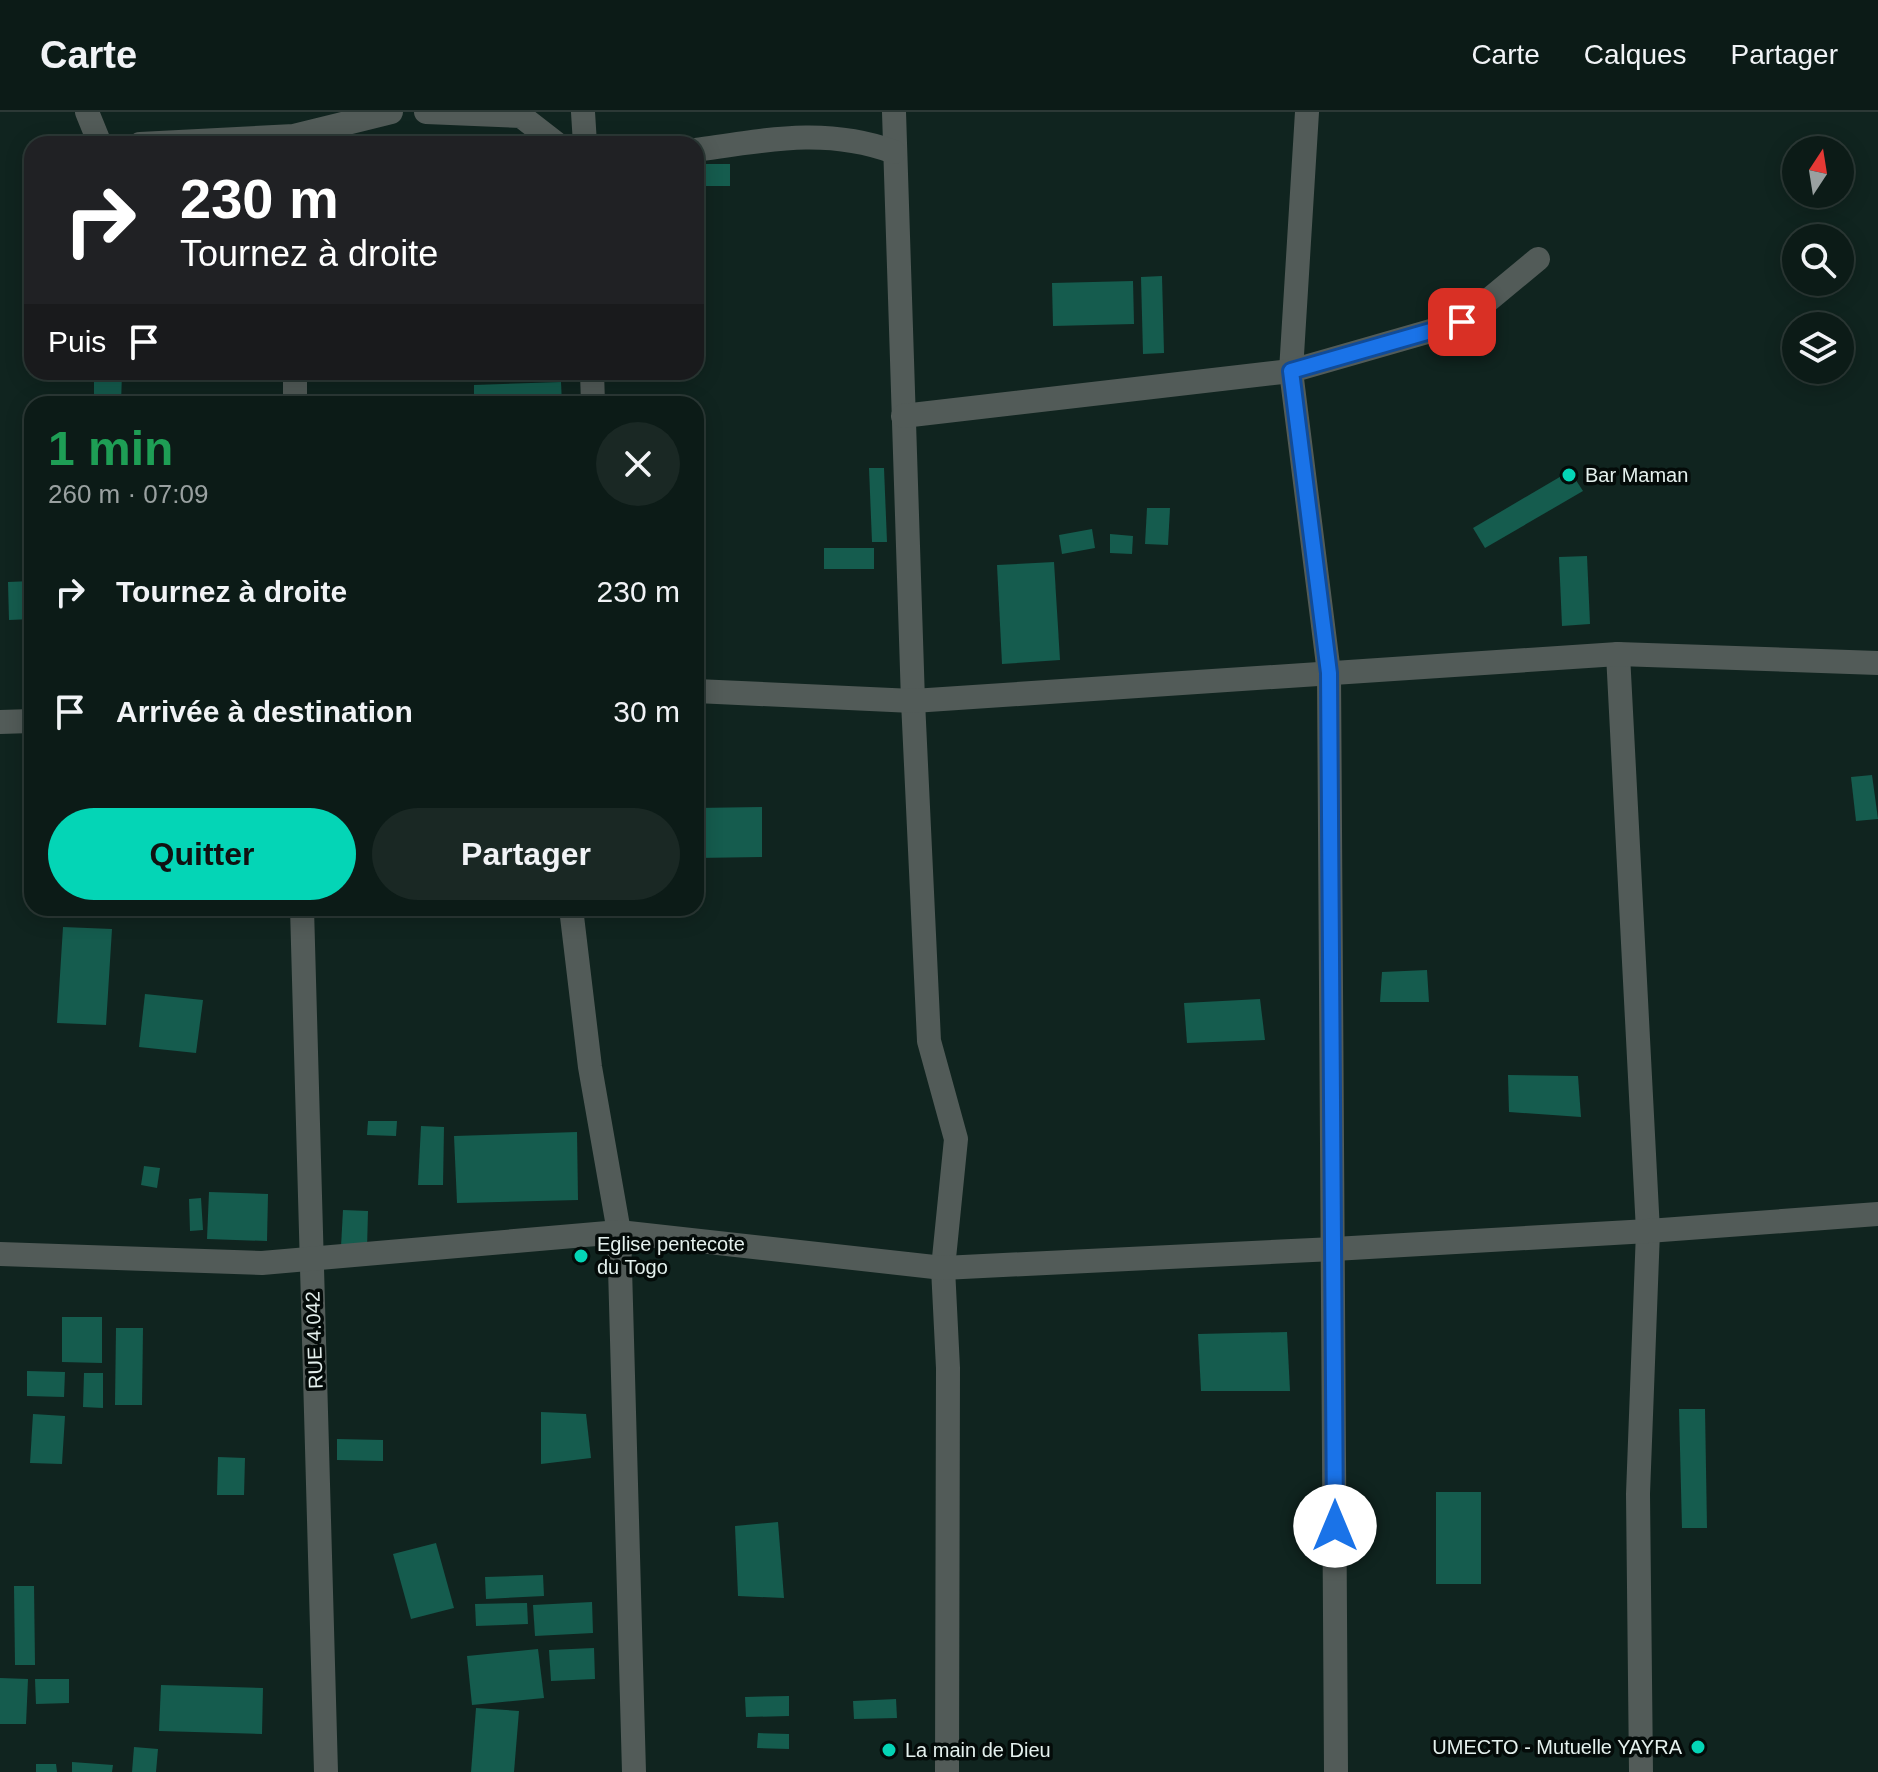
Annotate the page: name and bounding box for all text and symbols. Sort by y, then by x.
text: Carte [40,34,137,76]
text: Carte [1471,39,1540,70]
text: Calques [1584,39,1687,70]
text: Partager [1731,39,1838,70]
north arrow [1782,136,1854,208]
map controls [1782,136,1854,384]
text: 230 m [180,167,339,230]
icon: right [48,168,152,272]
button: search [1782,224,1854,296]
text: Tournez à droite [180,233,438,274]
pin [1428,288,1496,356]
icon: arrive [1440,300,1484,344]
button: layers [1782,312,1854,384]
icon: arrive [122,320,166,364]
text: Puis [48,325,106,358]
text: 1 min [48,422,173,475]
button: close [596,422,680,506]
place label: Bar Maman [1585,464,1688,486]
marker: Bar Maman [1560,466,1578,484]
text: 260 m · 07:09 [48,479,208,509]
icon: right [48,570,92,614]
text: Tournez à droite [116,575,347,608]
text: 230 m [597,575,680,608]
icon: arrive [48,690,92,734]
text: Arrivée à destination [116,695,413,728]
text: 30 m [613,695,680,728]
button: Quitter [48,808,356,900]
button: Partager [372,808,680,900]
place label: Eglise pentecote du Togo [597,1233,745,1278]
marker: Eglise pentecote du Togo [572,1247,590,1265]
street label: RUE 4.042 [301,1291,327,1389]
position arrow [1293,1484,1377,1568]
place label: UMECTO - Mutuelle YAYRA [1432,1736,1683,1758]
marker: UMECTO - Mutuelle YAYRA [1689,1738,1707,1756]
place label: La main de Dieu [905,1739,1051,1761]
marker: La main de Dieu [880,1741,898,1759]

